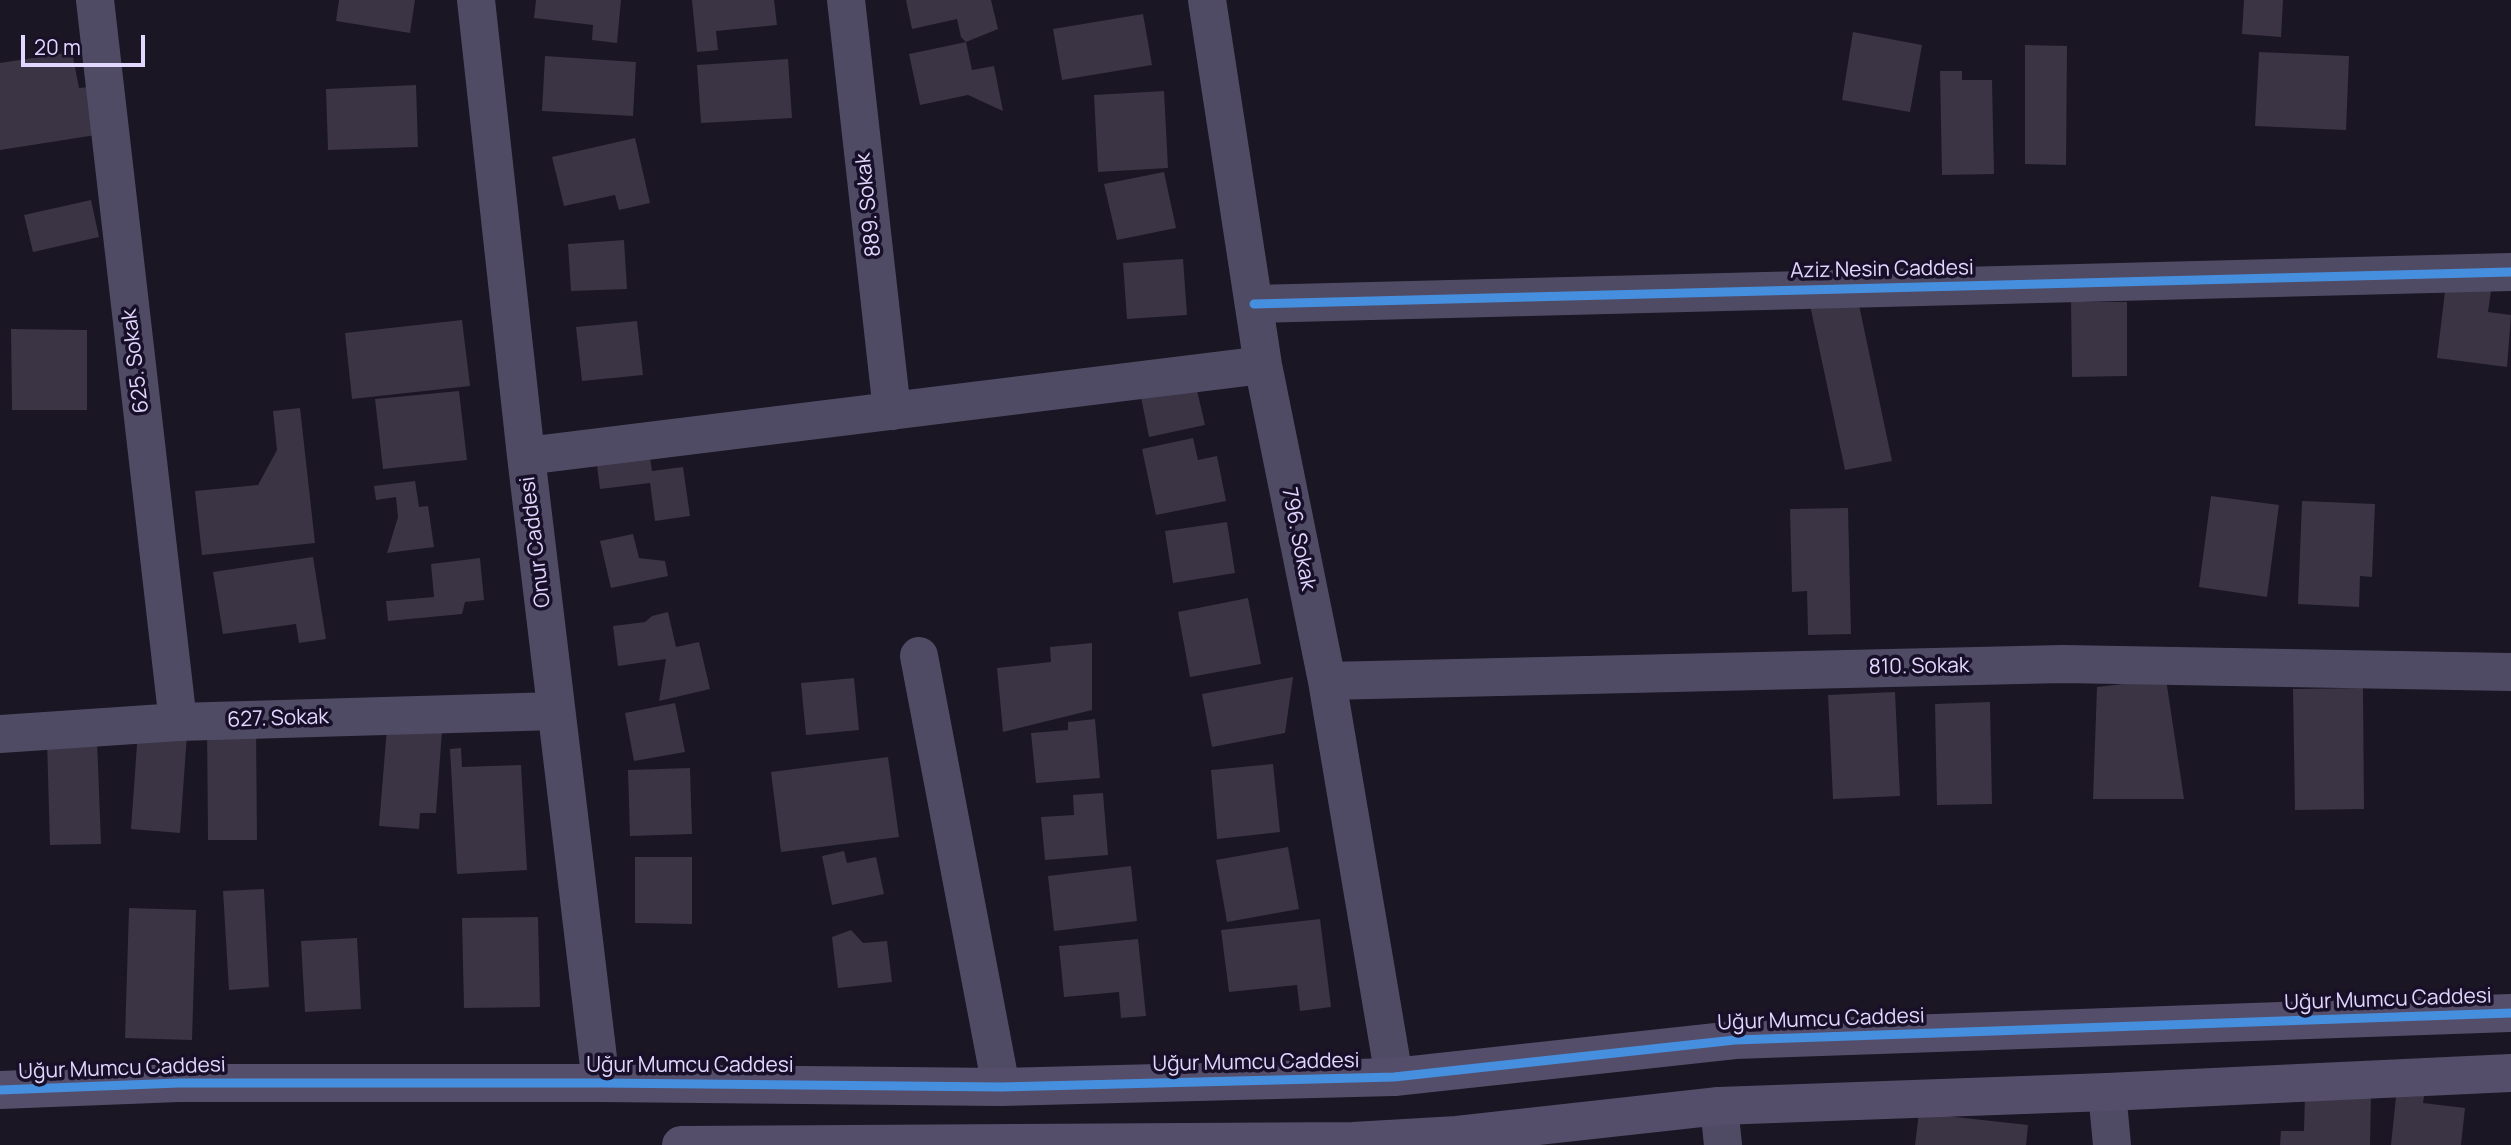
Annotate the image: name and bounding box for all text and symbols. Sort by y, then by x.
scale bar [24,21,149,65]
text: 20 m [34,33,81,61]
street label: 889. Sokak [851,152,887,258]
street label: Aziz Nesin Caddesi [1790,256,1974,284]
street label: 625. Sokak [117,308,155,414]
street label: Onur Caddesi [515,475,557,609]
street label: 796. Sokak [1276,486,1320,592]
street label: 810. Sokak [1868,654,1970,680]
street label: 627. Sokak [227,705,329,733]
street label: Uğur Mumcu Caddesi [2284,984,2492,1016]
street label: Uğur Mumcu Caddesi [1717,1004,1925,1036]
street label: Uğur Mumcu Caddesi [1152,1049,1360,1077]
street label: Uğur Mumcu Caddesi [18,1053,226,1085]
street label: Uğur Mumcu Caddesi [586,1053,794,1079]

